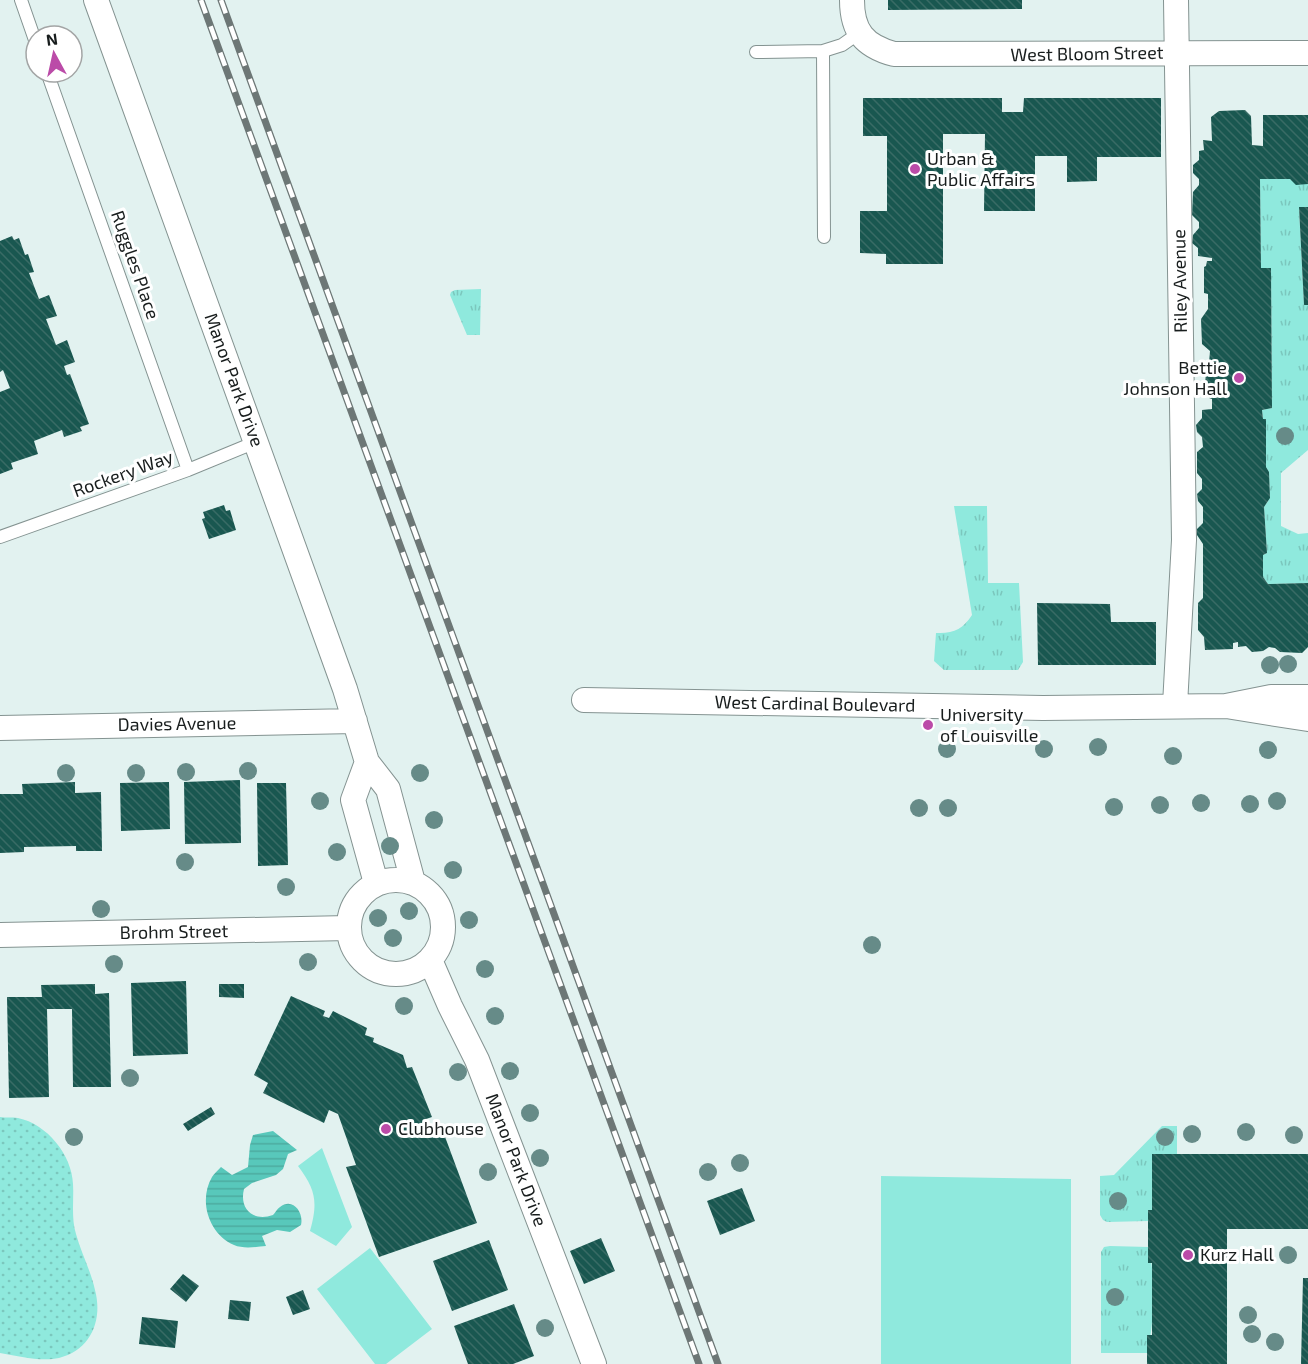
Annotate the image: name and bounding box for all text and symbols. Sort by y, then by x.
north arrow [24,24,84,84]
text: N [45,28,59,49]
street label: West Bloom Street [1010,41,1164,65]
place label: Urban & Public Affairs [927,147,1035,190]
marker: Urban & Public Affairs [908,162,922,176]
street label: Ruggles Place [107,207,165,322]
street label: Riley Avenue [1167,229,1191,333]
street label: Manor Park Drive [201,310,269,449]
place label: Bettie Johnson Hall [1123,356,1228,399]
marker: Bettie Johnson Hall [1232,371,1246,385]
street label: Rockery Way [70,445,176,501]
street label: West Cardinal Boulevard [714,690,916,716]
place label: University of Louisville [940,703,1038,746]
street label: Davies Avenue [118,711,236,735]
marker: University of Louisville [921,718,935,732]
street label: Brohm Street [119,919,229,943]
street label: Manor Park Drive [481,1090,552,1229]
place label: Clubhouse [398,1117,484,1139]
marker: Clubhouse [379,1122,393,1136]
place label: Kurz Hall [1200,1243,1274,1265]
marker: Kurz Hall [1181,1248,1195,1262]

